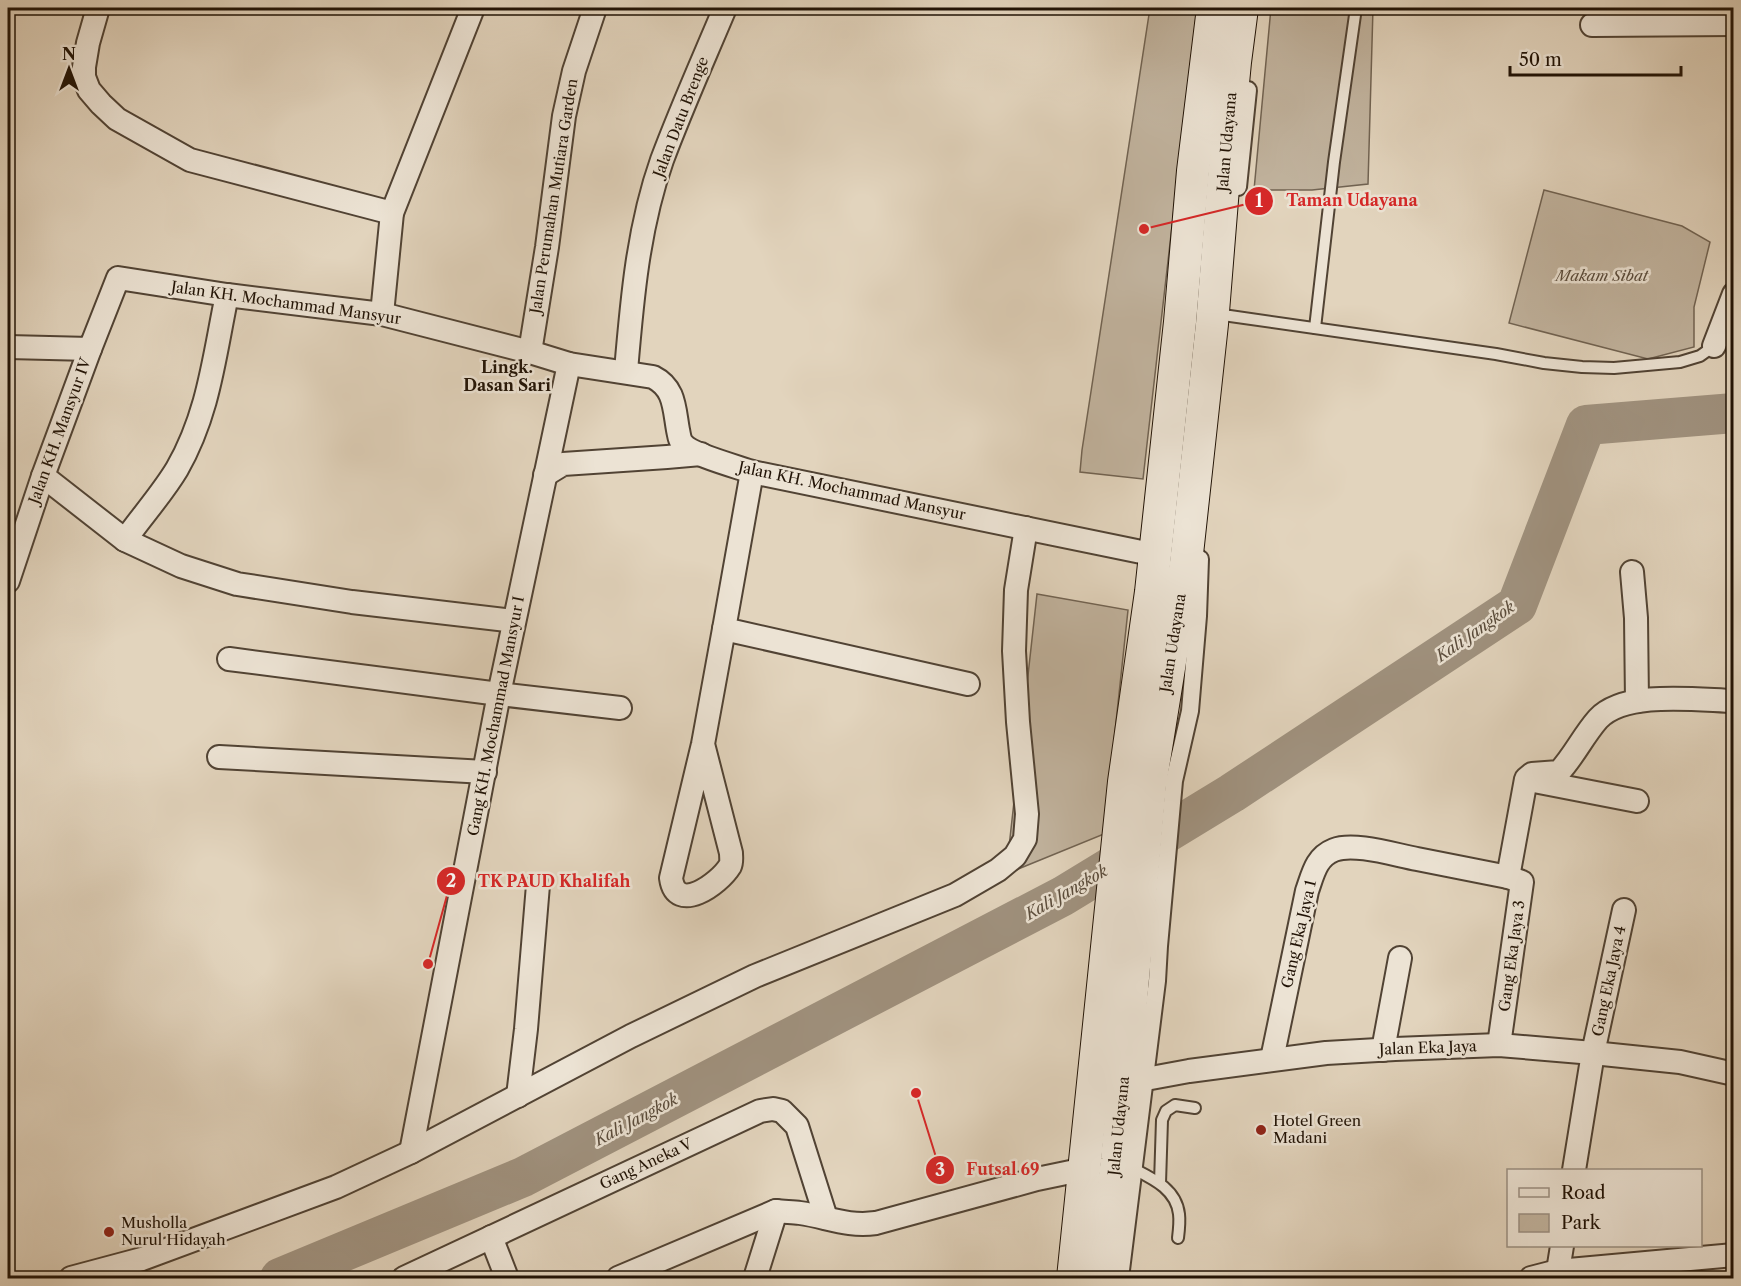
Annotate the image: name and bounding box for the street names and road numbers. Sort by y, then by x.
street label: Jalan Datu Brenge [648,54,712,182]
street label: Jalan Perumahan Mutiara Garden [525,76,582,317]
street label: Jalan Udayana [1213,91,1240,194]
street label: Jalan KH. Mochammad Mansyur [168,277,403,328]
street label: Jalan KH. Mansyur IV [24,354,95,508]
street label: Jalan KH. Mochammad Mansyur [735,457,968,524]
street label: Jalan Udayana [1155,592,1190,696]
street label: Gang KH. Mochammad Mansyur I [463,594,528,837]
street label: Gang Eka Jaya 1 [1277,877,1320,990]
street label: Gang Eka Jaya 3 [1494,899,1529,1013]
street label: Gang Eka Jaya 4 [1588,924,1630,1038]
street label: Jalan Eka Jaya [1377,1036,1477,1059]
street label: Jalan Udayana [1104,1075,1133,1179]
street label: Gang Aneka V [596,1133,696,1193]

